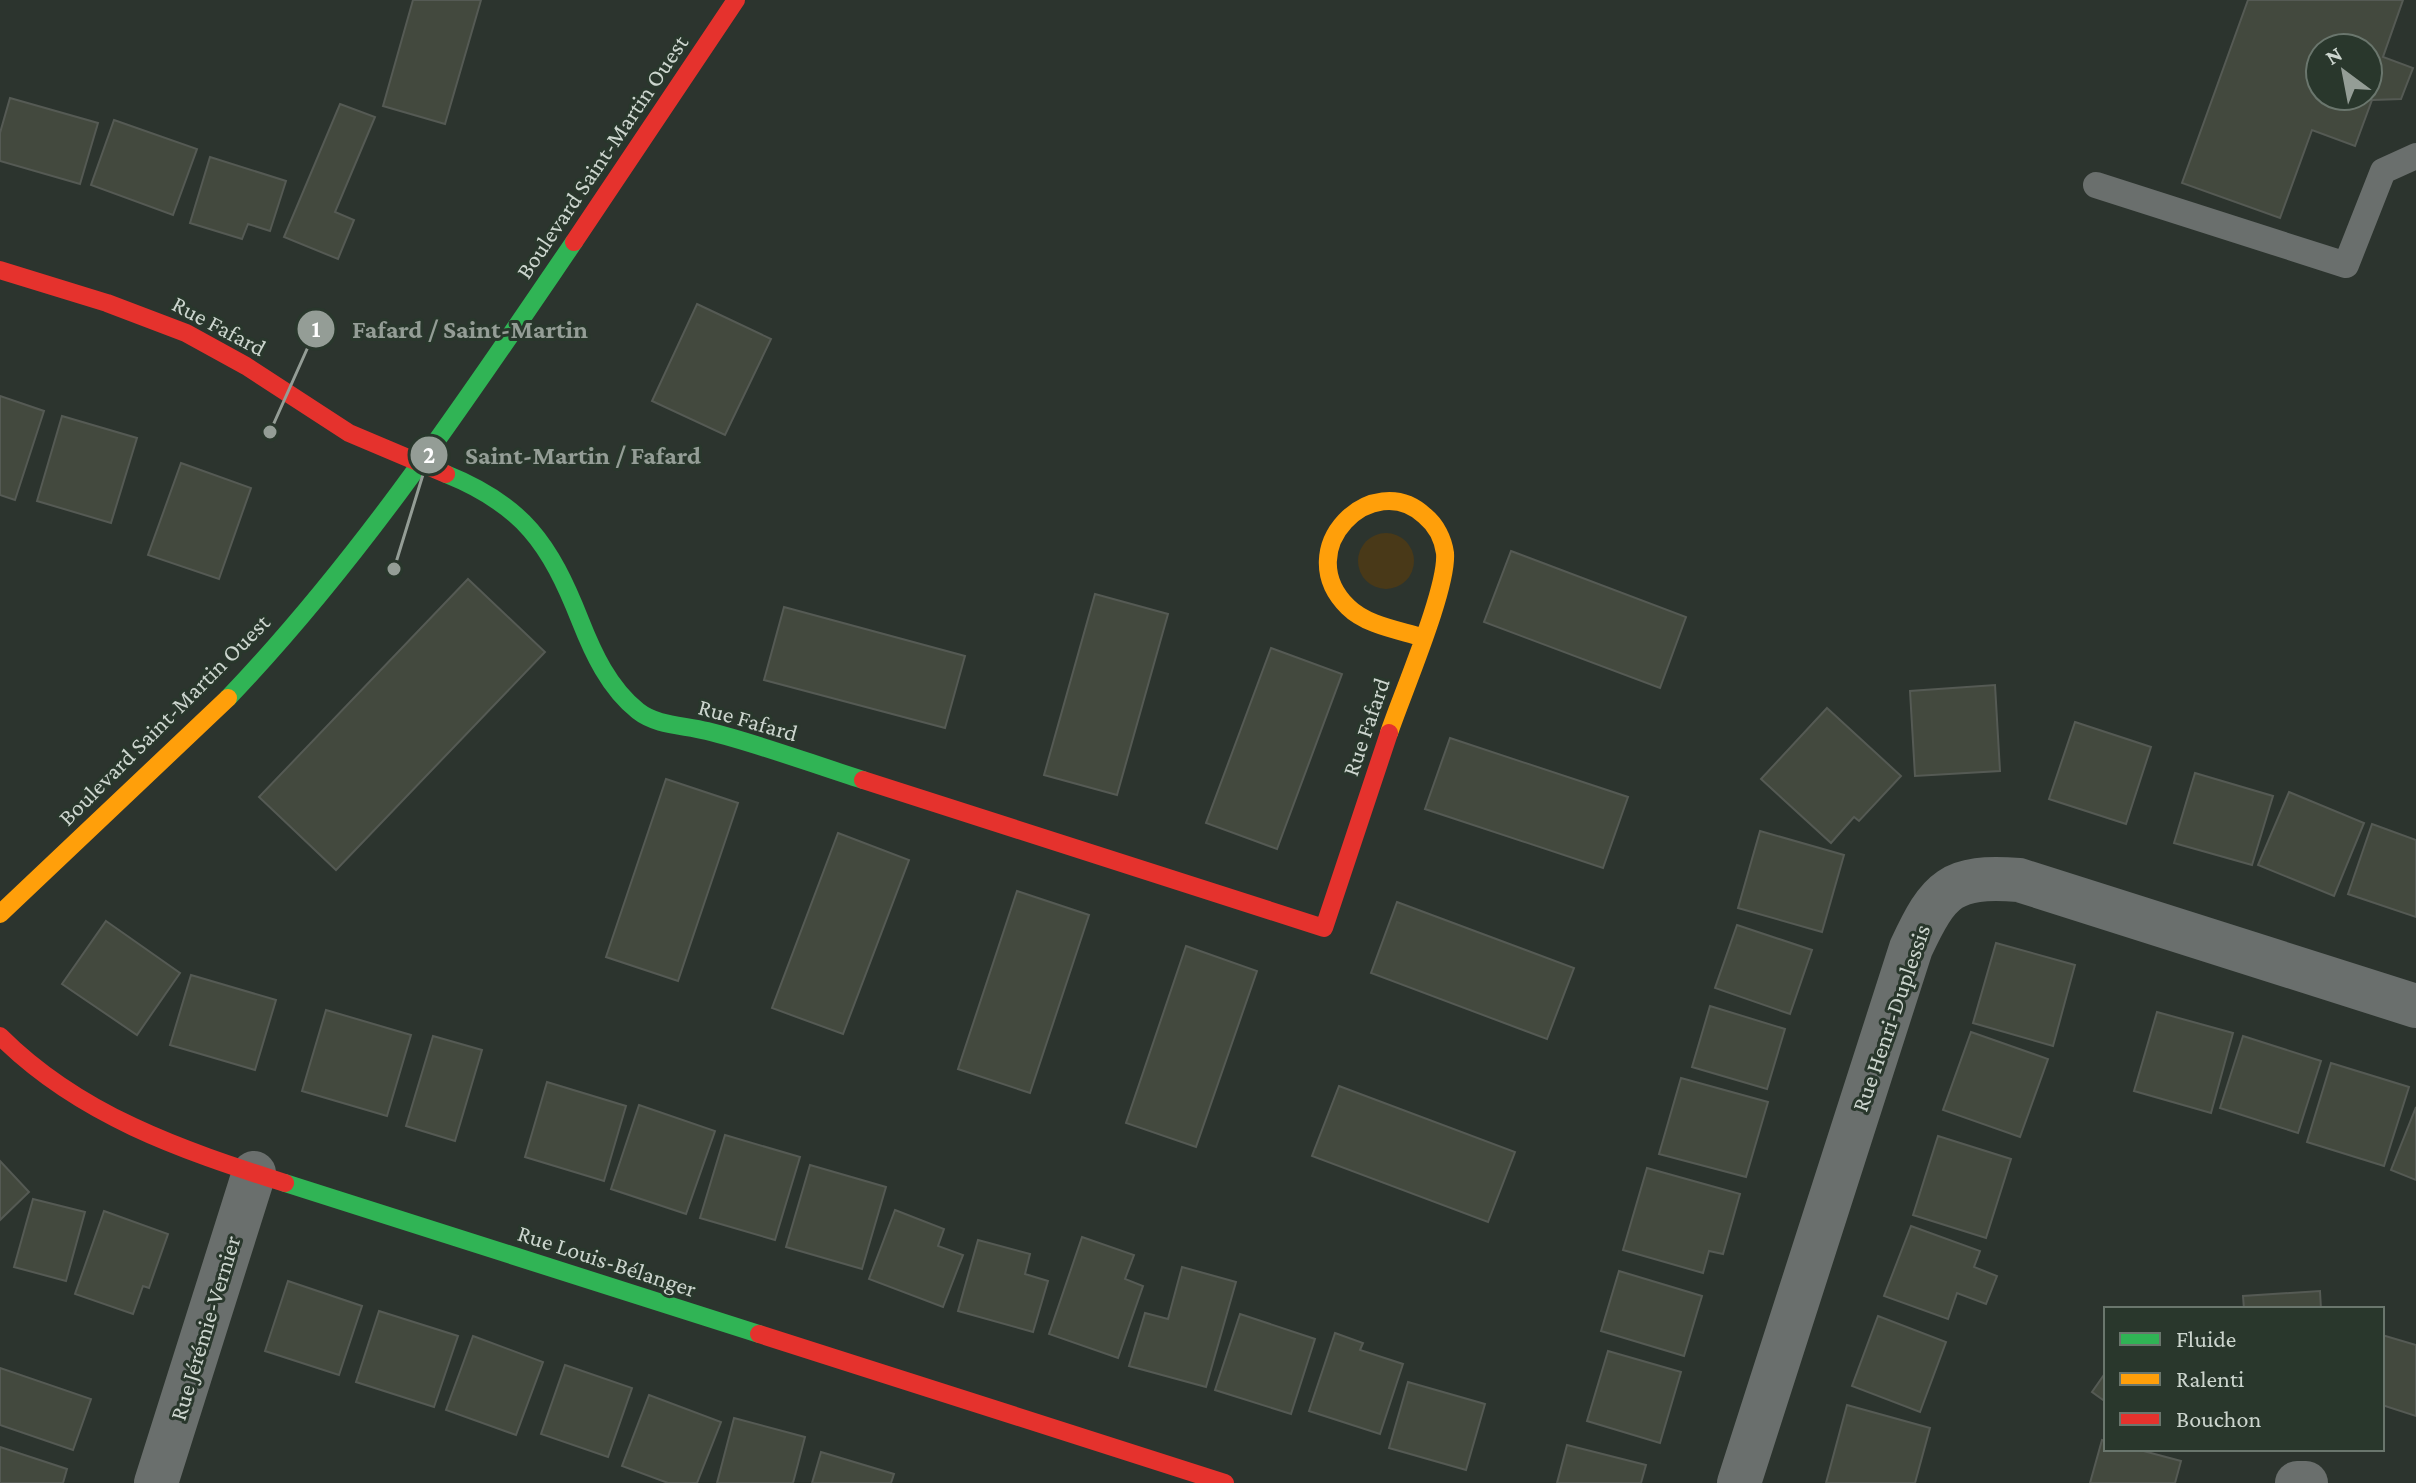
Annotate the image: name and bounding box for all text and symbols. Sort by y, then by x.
street label: Boulevard Saint-Martin Ouest [510,29,694,284]
north arrow [2304,32,2384,112]
text: N [2321,41,2347,70]
street label: Rue Fafard [168,290,271,362]
callout: Fafard / Saint-Martin [296,304,604,354]
text: 1 [312,315,321,342]
text: Fafard / Saint-Martin [352,315,588,344]
callout: Saint-Martin / Fafard [409,430,717,480]
text: 2 [423,441,435,468]
text: Saint-Martin / Fafard [465,441,701,470]
street label: Boulevard Saint-Martin Ouest [52,608,276,831]
street label: Rue Fafard [1336,674,1395,779]
street label: Rue Fafard [695,692,801,747]
street label: Rue Henri-Duplessis [1846,921,1935,1115]
street label: Rue Louis-Bélanger [514,1219,700,1302]
street label: Rue Jérémie-Vernier [164,1232,246,1423]
legend [2104,1307,2384,1451]
text: Fluide [2176,1325,2236,1352]
text: Ralenti [2176,1365,2244,1392]
text: Bouchon [2176,1405,2261,1432]

